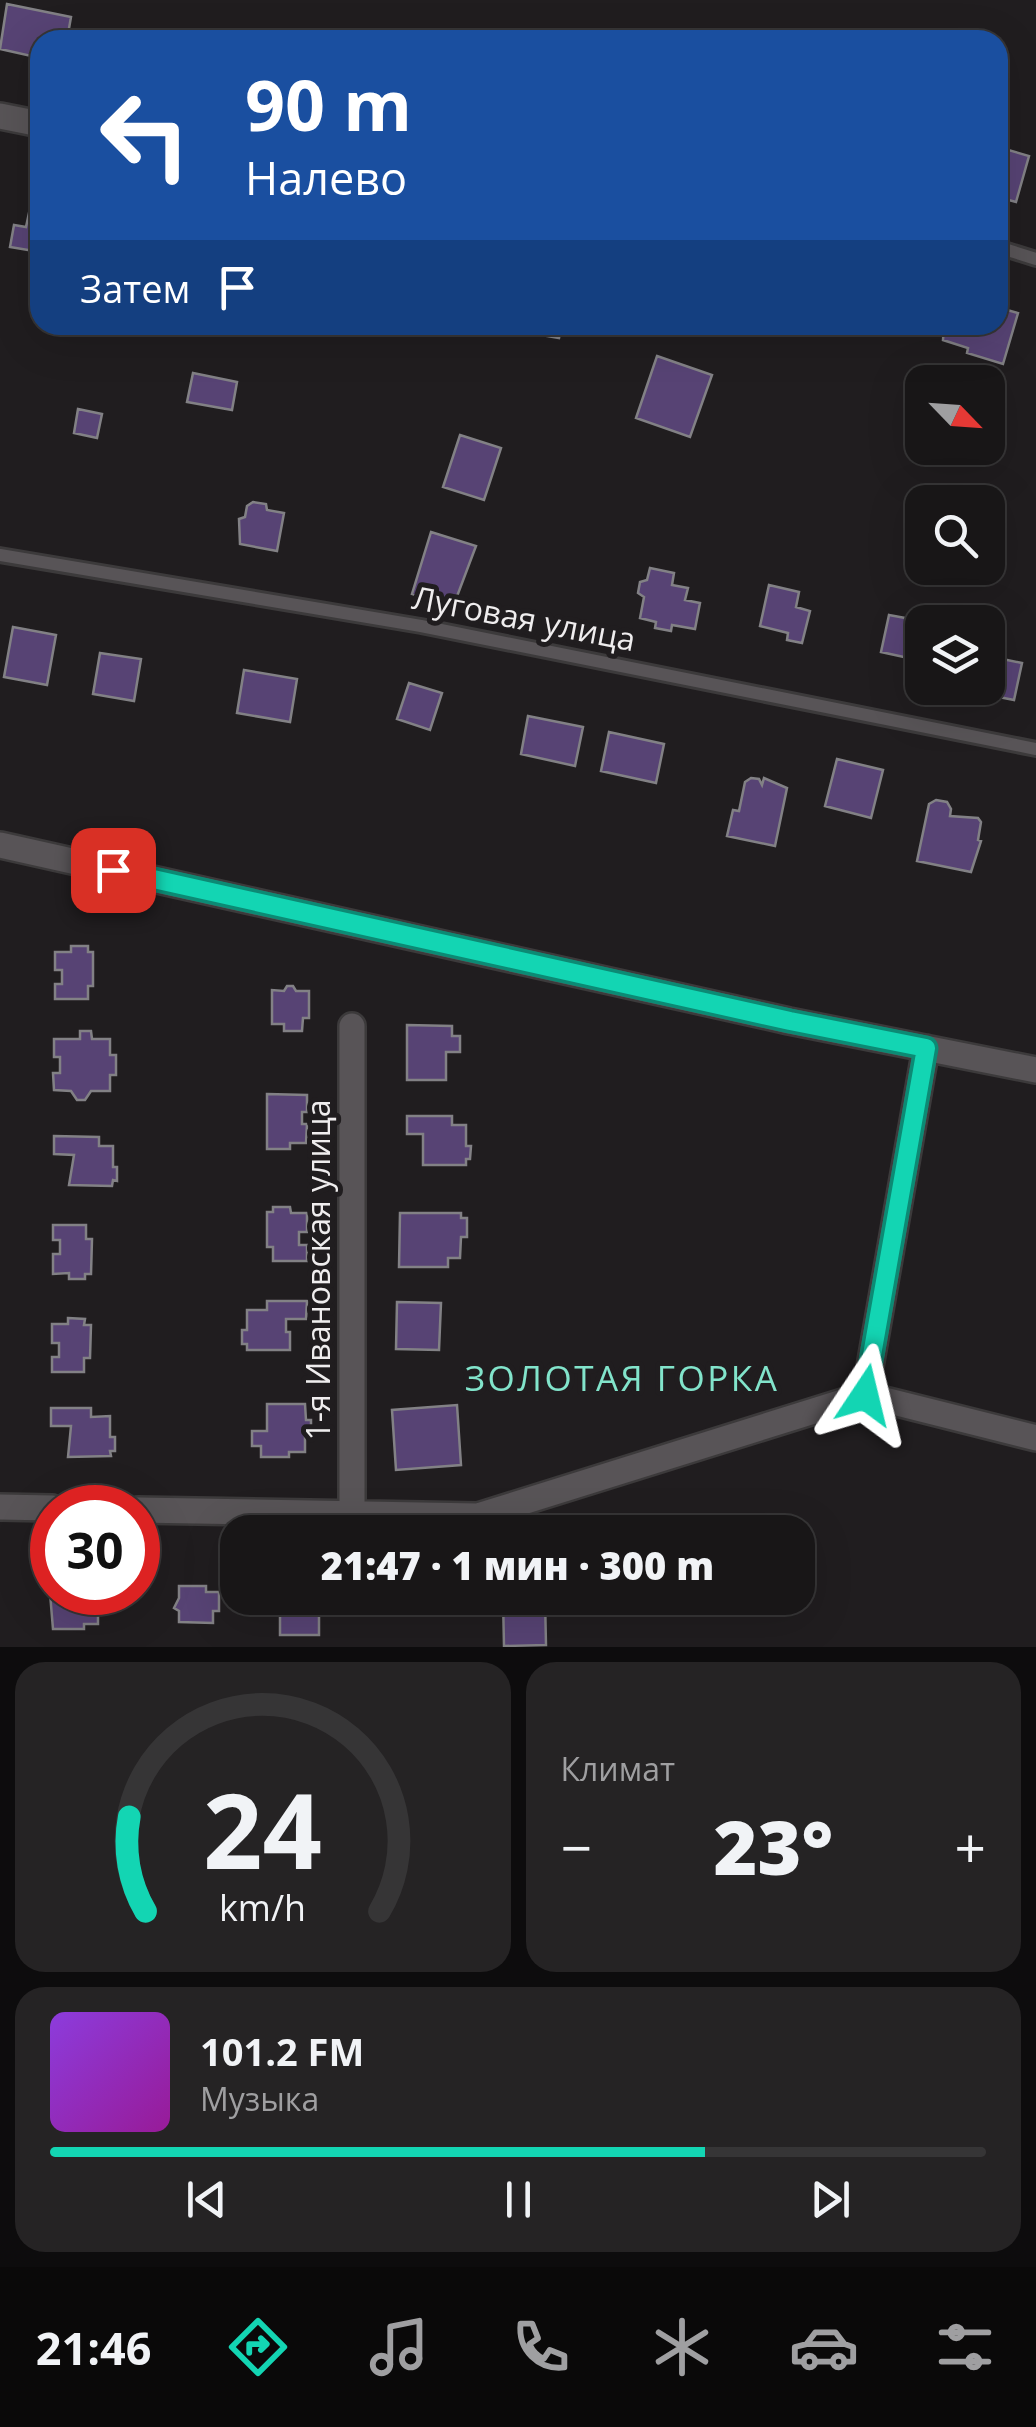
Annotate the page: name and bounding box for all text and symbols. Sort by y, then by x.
text: 90 m [245,56,412,152]
icon: left [80,70,210,200]
text: Налево [245,147,407,208]
icon: arrive [210,260,265,315]
text: Затем [80,262,190,314]
north arrow [905,365,1005,465]
map controls [905,365,1005,705]
button: search [905,485,1005,585]
street label: Луговая улица [409,575,639,660]
button: layers [905,605,1005,705]
pin [71,828,156,913]
icon: arrive [86,843,141,898]
street label: 1-я Ивановская улица [296,1099,339,1441]
position arrow [813,1343,917,1447]
district label: ЗОЛОТАЯ ГОРКА [465,1354,779,1401]
speed limit sign: 30 [30,1485,160,1615]
text: 21:47 · 1 мин · 300 m [321,1539,714,1591]
text: Климат [561,1747,675,1790]
text: 24 [203,1758,322,1899]
text: 23° [713,1795,833,1897]
text: − [561,1809,592,1884]
text: + [955,1809,986,1884]
text: km/h [219,1883,306,1931]
text: 101.2 FM [200,2025,364,2077]
text: Музыка [200,2077,319,2120]
icon: previous [179,2172,234,2227]
icon: pause [491,2172,546,2227]
icon: next [803,2172,858,2227]
icon: directions [223,2312,293,2382]
icon: music [364,2312,434,2382]
icon: phone [506,2312,576,2382]
icon: climate [647,2312,717,2382]
icon: car [789,2312,859,2382]
icon: filters [930,2312,1000,2382]
text: 21:46 [36,2317,151,2378]

